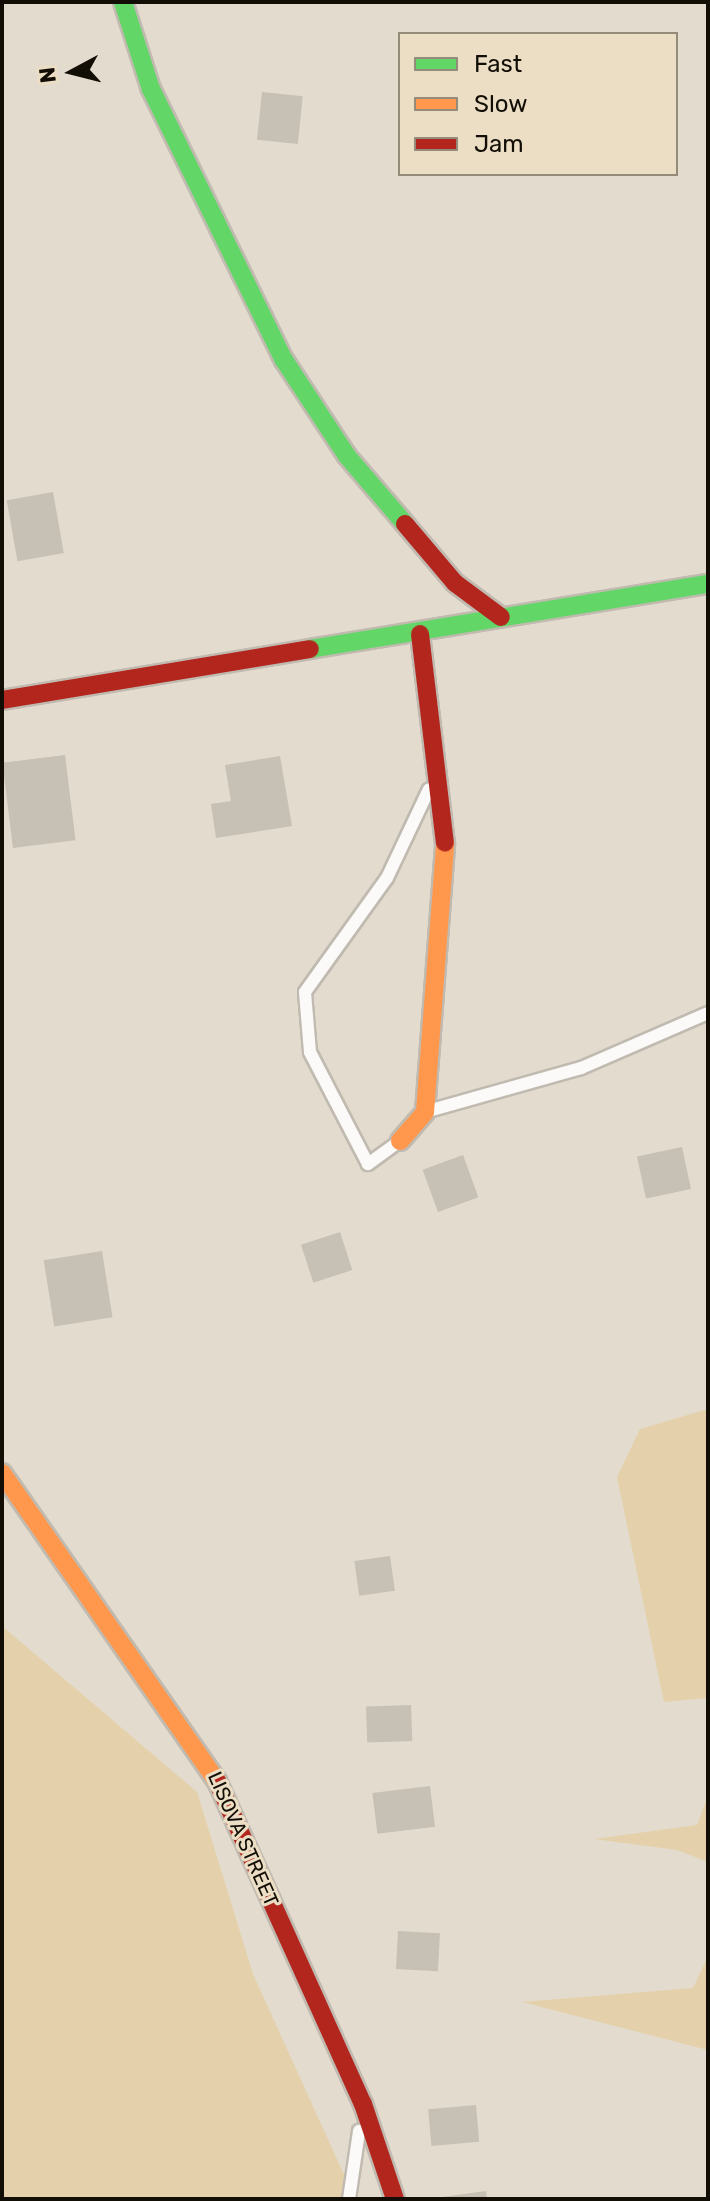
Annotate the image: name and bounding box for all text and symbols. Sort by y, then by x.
north arrow [32,32,112,112]
legend [398,32,678,176]
text: Fast [474,50,522,78]
text: N [33,65,62,84]
text: Slow [474,90,527,118]
text: Jam [474,130,524,158]
street label: LISOVA STREET [202,1768,284,1910]

